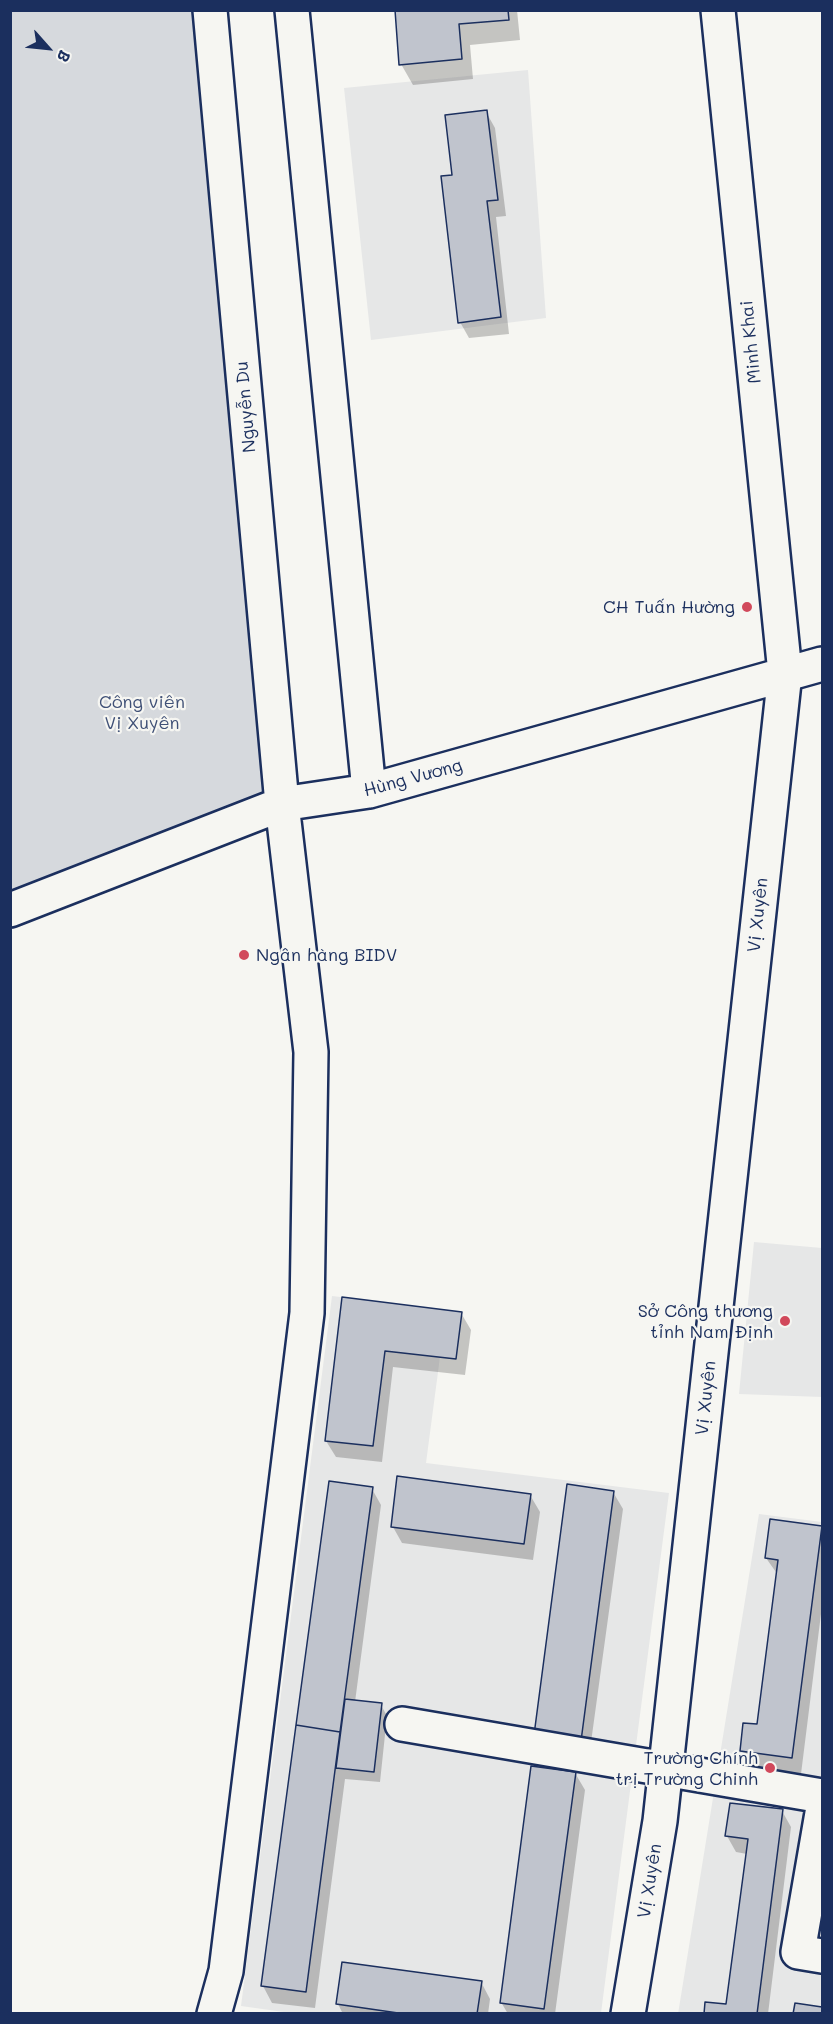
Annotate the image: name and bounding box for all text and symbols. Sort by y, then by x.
north arrow [18,18,78,78]
text: B [53,47,76,66]
street label: Minh Khai [736,299,766,385]
street label: Nguyễn Du [231,360,261,454]
place label: CH Tuấn Hường [603,596,735,618]
marker: CH Tuấn Hường [740,600,754,614]
park label: Công viên Vị Xuyên [99,691,185,734]
street label: Hùng Vương [361,754,465,802]
street label: Vị Xuyên [743,877,773,953]
place label: Ngân hàng BIDV [256,944,397,966]
marker: Ngân hàng BIDV [237,948,251,962]
place label: Sở Công thương tỉnh Nam Định [638,1300,773,1342]
marker: Sở Công thương tỉnh Nam Định [778,1314,792,1328]
street label: Vị Xuyên [691,1360,721,1436]
place label: Trường Chính trị Trường Chinh [615,1747,758,1790]
marker: Trường Chính trị Trường Chinh [763,1761,777,1775]
street label: Vị Xuyên [633,1842,667,1920]

